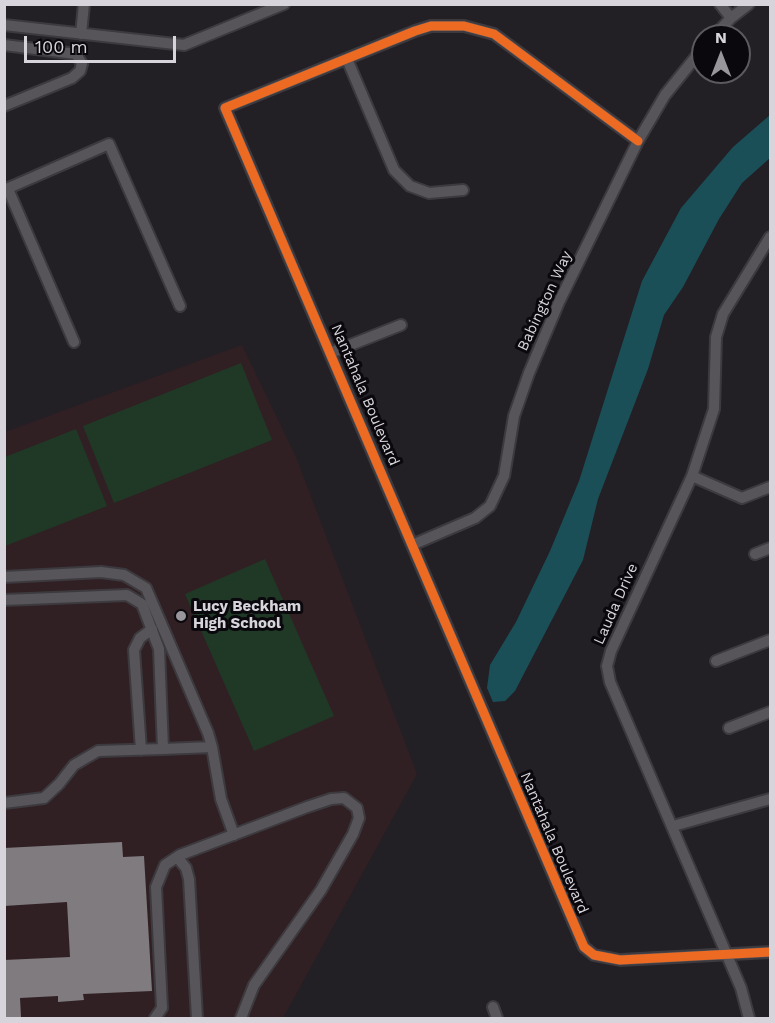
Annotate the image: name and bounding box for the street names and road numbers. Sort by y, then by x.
street label: Babington Way [514,248,576,354]
street label: Nantahala Boulevard [327,322,403,468]
street label: Lauda Drive [590,561,642,647]
street label: Nantahala Boulevard [516,770,592,916]

